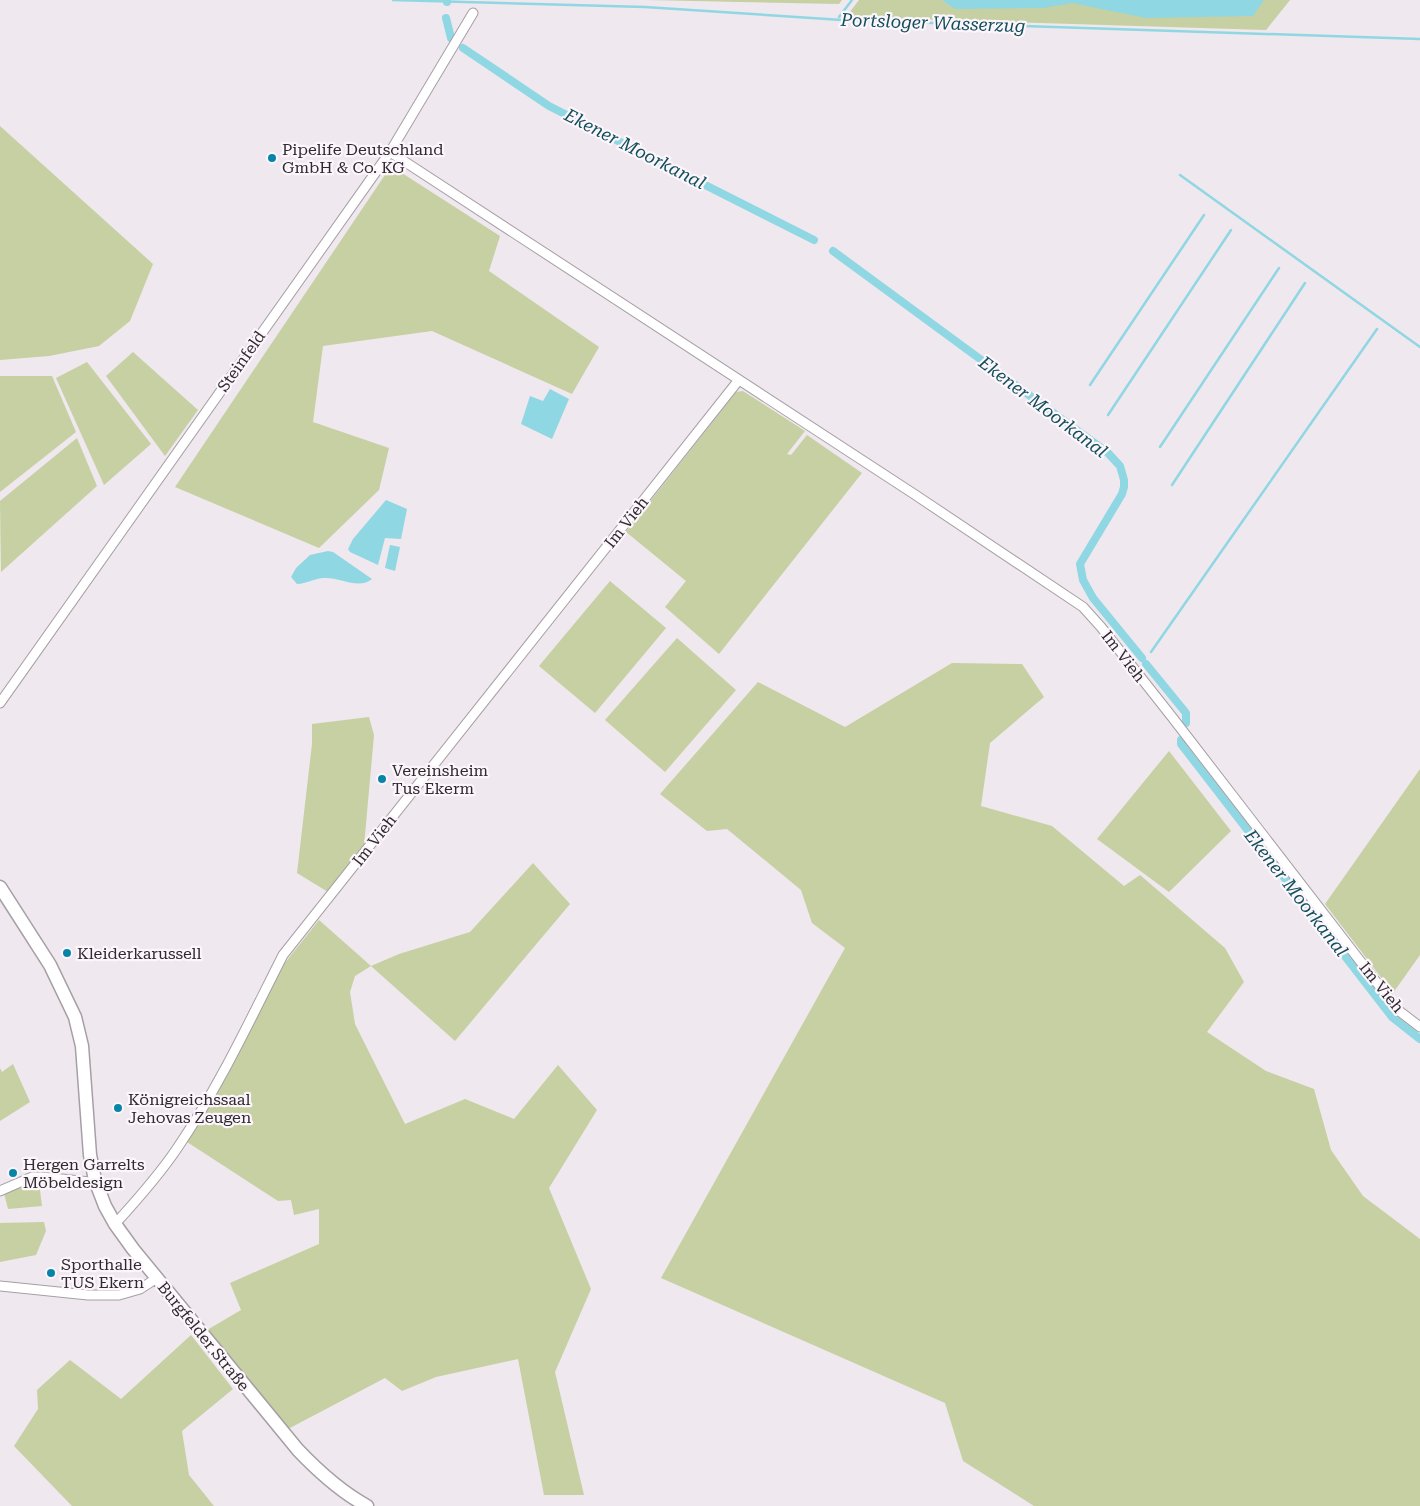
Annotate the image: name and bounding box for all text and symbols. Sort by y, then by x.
water label: Portsloger Wasserzug [839,9,1026,36]
water label: Ekener Moorkanal [560,103,709,193]
place label: Pipelife Deutschland GmbH & Co. KG [282,140,444,177]
marker: Pipelife Deutschland GmbH & Co. KG [266,152,278,164]
street label: Steinfeld [214,327,269,395]
water label: Ekener Moorkanal [974,351,1112,462]
street label: Im Vieh [600,493,652,552]
street label: Im Vieh [1098,627,1150,686]
place label: Vereinsheim Tus Ekerm [392,761,489,798]
marker: Vereinsheim Tus Ekerm [376,773,388,785]
street label: Im Vieh [348,811,400,870]
water label: Ekener Moorkanal [1240,824,1352,960]
place label: Kleiderkarussell [77,944,202,963]
marker: Kleiderkarussell [61,947,73,959]
street label: Im Vieh [1355,958,1408,1017]
place label: Königreichssaal Jehovas Zeugen [128,1090,251,1127]
marker: Königreichssaal Jehovas Zeugen [112,1102,124,1114]
place label: Hergen Garrelts Möbeldesign [23,1155,145,1192]
marker: Hergen Garrelts Möbeldesign [7,1167,19,1179]
place label: Sporthalle TUS Ekern [61,1255,144,1292]
marker: Sporthalle TUS Ekern [45,1267,57,1279]
street label: Burgfelder Straße [154,1278,254,1395]

